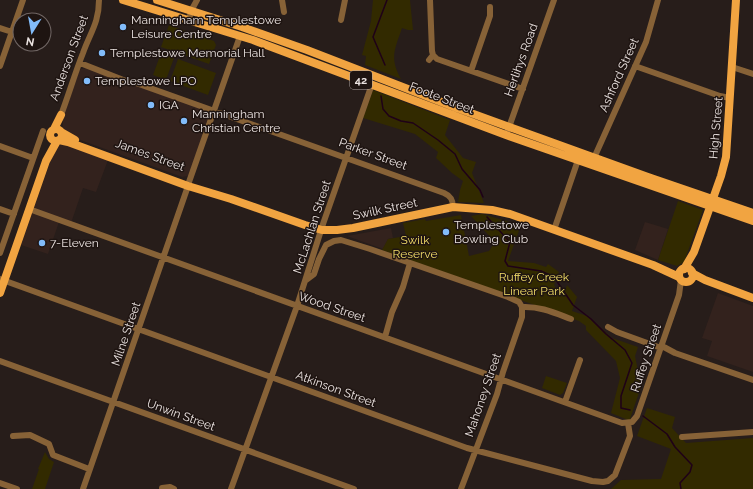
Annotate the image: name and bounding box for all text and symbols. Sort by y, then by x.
north arrow [12,12,52,52]
street label: Anderson Street [47,13,91,103]
place label: Manningham Templestowe Leisure Centre [131,13,281,41]
marker: Manningham Templestowe Leisure Centre [118,22,128,32]
street label: Herlihys Road [501,22,541,98]
text: N [25,34,36,49]
street label: Ashford Street [596,36,642,114]
place label: Templestowe Memorial Hall [110,46,266,60]
marker: Templestowe Memorial Hall [97,48,107,58]
road number: 42 [350,71,372,89]
place label: Templestowe LPO [95,74,197,88]
marker: Templestowe LPO [82,76,92,86]
street label: Foote Street [408,79,476,117]
street label: High Street [706,96,726,160]
place label: IGA [159,98,179,112]
marker: IGA [146,100,156,110]
place label: Manningham Christian Centre [192,107,280,135]
marker: Manningham Christian Centre [179,116,189,126]
street label: Parker Street [337,135,409,173]
street label: James Street [114,136,186,174]
street label: McLachlan Street [290,179,334,275]
street label: Swilk Street [352,195,418,223]
place label: Templestowe Bowling Club [454,218,529,246]
marker: Templestowe Bowling Club [441,227,451,237]
park label: Swilk Reserve [393,233,437,261]
place label: 7-Eleven [50,236,99,250]
marker: 7-Eleven [37,238,47,248]
park label: Ruffey Creek Linear Park [499,270,570,298]
street label: Wood Street [297,289,367,325]
street label: Milne Street [109,300,143,368]
street label: Ruffey Street [628,322,664,394]
street label: Mahoney Street [462,351,504,439]
street label: Atkinson Street [294,368,378,410]
street label: Unwin Street [145,396,217,434]

